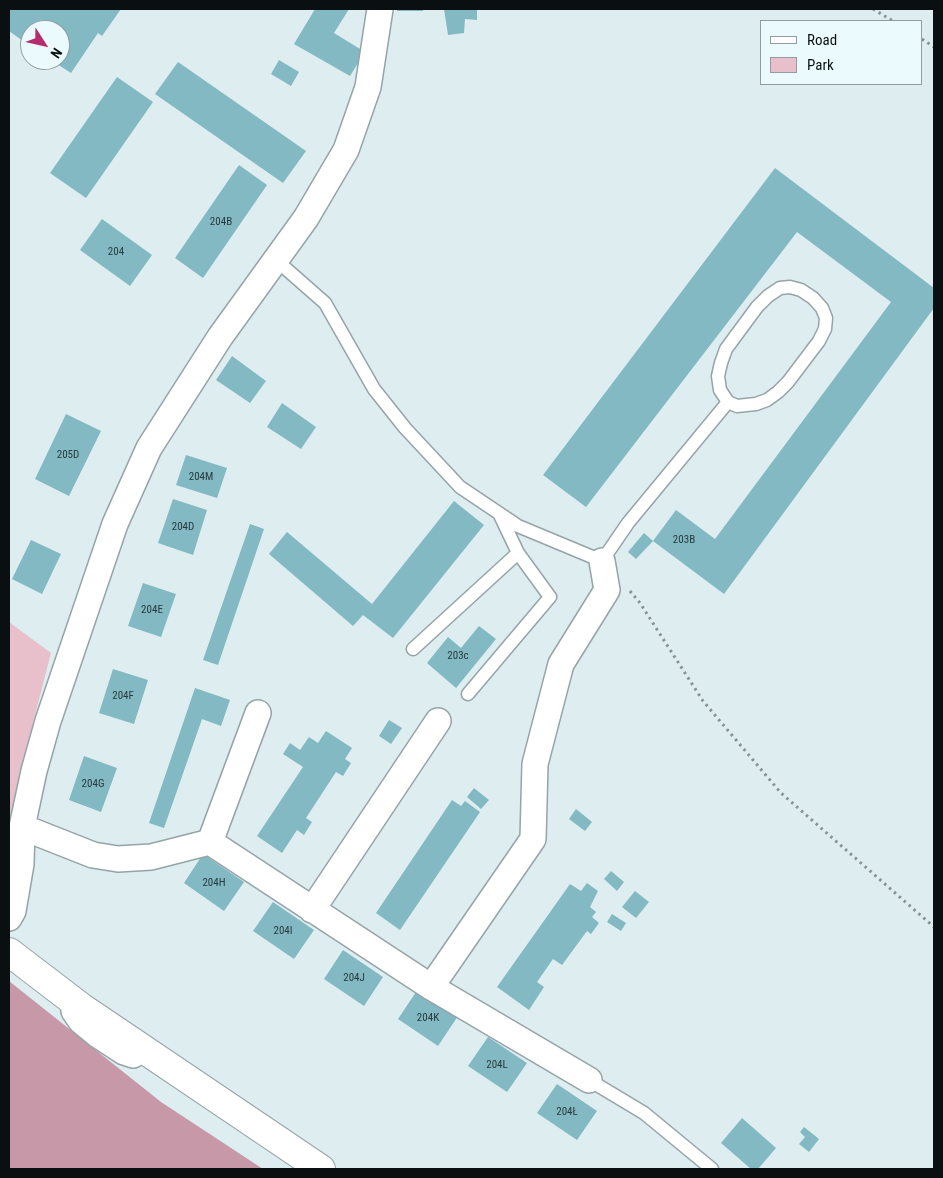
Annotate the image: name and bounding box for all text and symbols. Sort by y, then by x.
north arrow [20,20,70,70]
legend [760,20,923,85]
text: Road [807,31,837,49]
text: N [47,45,65,61]
text: Park [807,56,834,74]
house number: 204B [210,215,232,229]
house number: 204 [108,245,124,259]
house number: 205D [57,448,79,462]
house number: 204M [189,470,213,484]
house number: 204D [172,520,194,534]
house number: 203B [673,533,695,547]
house number: 204E [141,603,163,617]
house number: 203c [447,649,469,663]
house number: 204F [112,689,134,703]
house number: 204G [82,777,104,791]
house number: 204H [202,876,226,890]
house number: 204I [273,924,293,938]
house number: 204J [343,971,365,985]
house number: 204K [417,1011,439,1025]
house number: 204L [486,1058,508,1072]
house number: 204Ł [556,1105,578,1119]

